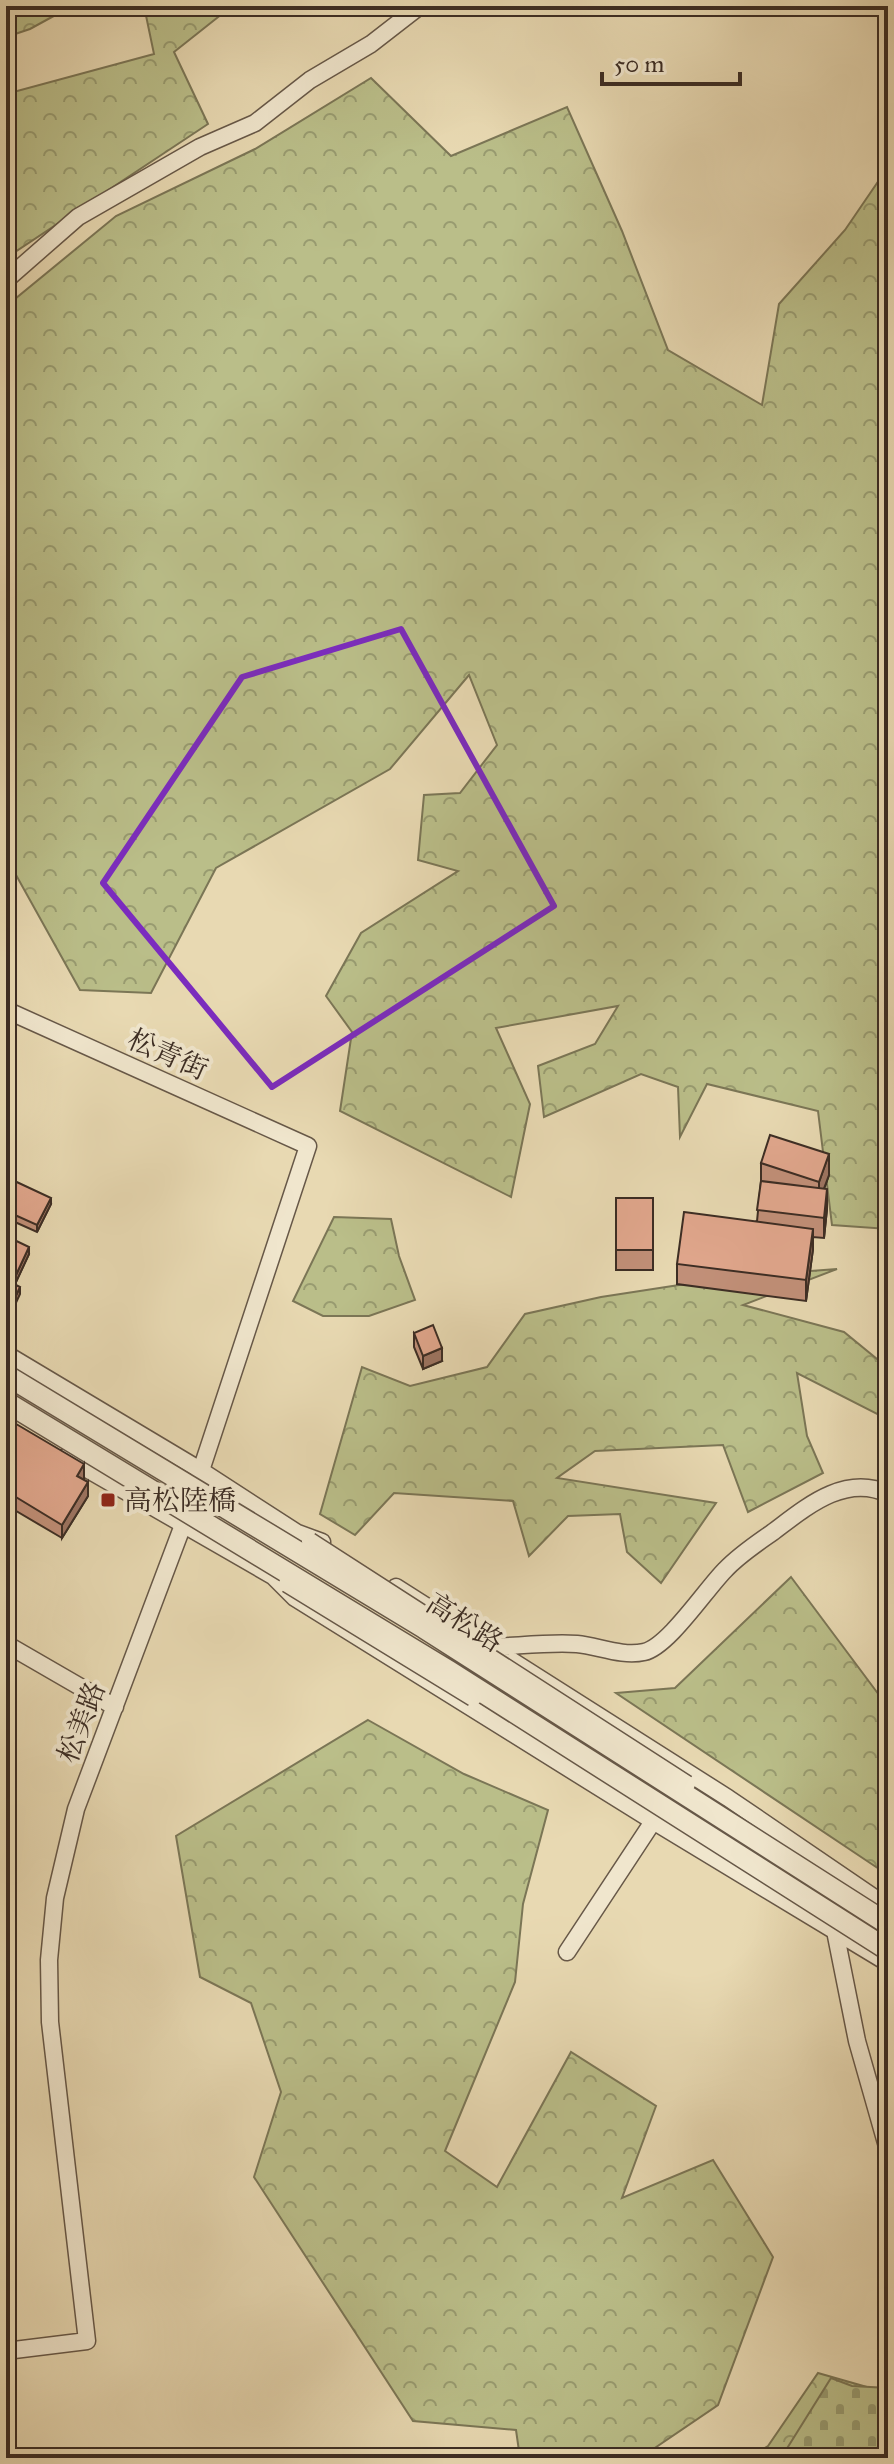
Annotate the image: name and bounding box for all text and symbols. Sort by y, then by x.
scale bar [602,36,740,86]
text: 50 m [614,49,664,79]
street label: 松青街 [122,1021,213,1088]
place label: 高松陸橋 [124,1483,236,1518]
marker: 高松陸橋 [99,1491,117,1509]
street label: 高松路 [420,1585,510,1660]
street label: 松美路 [50,1677,113,1768]

